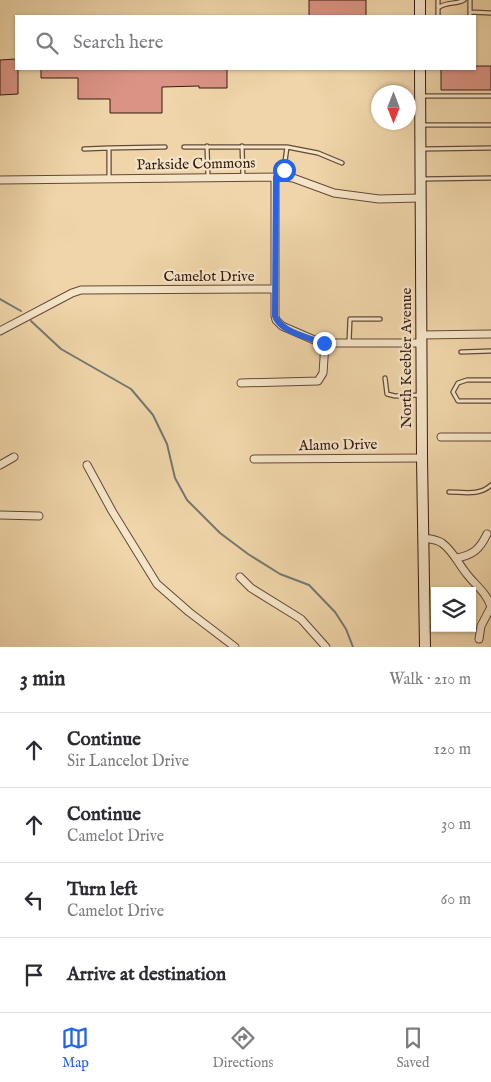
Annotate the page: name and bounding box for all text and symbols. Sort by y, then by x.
search box [15,15,476,70]
icon: search [33,29,61,57]
text: Search here [73,31,164,55]
north arrow [371,85,416,130]
street label: Parkside Commons [136,153,256,175]
route start [273,159,296,182]
street label: Camelot Drive [163,267,255,286]
street label: North Keebler Avenue [397,288,416,428]
route end [313,332,336,355]
street label: Alamo Drive [298,435,378,455]
map controls [431,587,476,632]
button: layers [431,587,476,632]
text: 3 min [20,666,65,693]
text: Walk · 210 m [389,670,471,690]
text: Continue [67,728,141,752]
icon: ahead [20,736,48,764]
text: 120 m [434,740,471,760]
text: Sir Lancelot Drive [67,752,189,772]
text: Continue [67,803,141,827]
icon: ahead [20,811,48,839]
text: 30 m [441,815,471,835]
text: Camelot Drive [67,827,164,847]
text: Turn left [67,878,138,902]
icon: left [20,886,48,914]
text: 60 m [441,890,471,910]
text: Camelot Drive [67,902,164,922]
icon: arrive [20,961,48,989]
text: Arrive at destination [67,963,226,987]
tab: Map [61,1024,89,1072]
tab: Directions [212,1024,273,1072]
tab: Saved [396,1024,429,1072]

